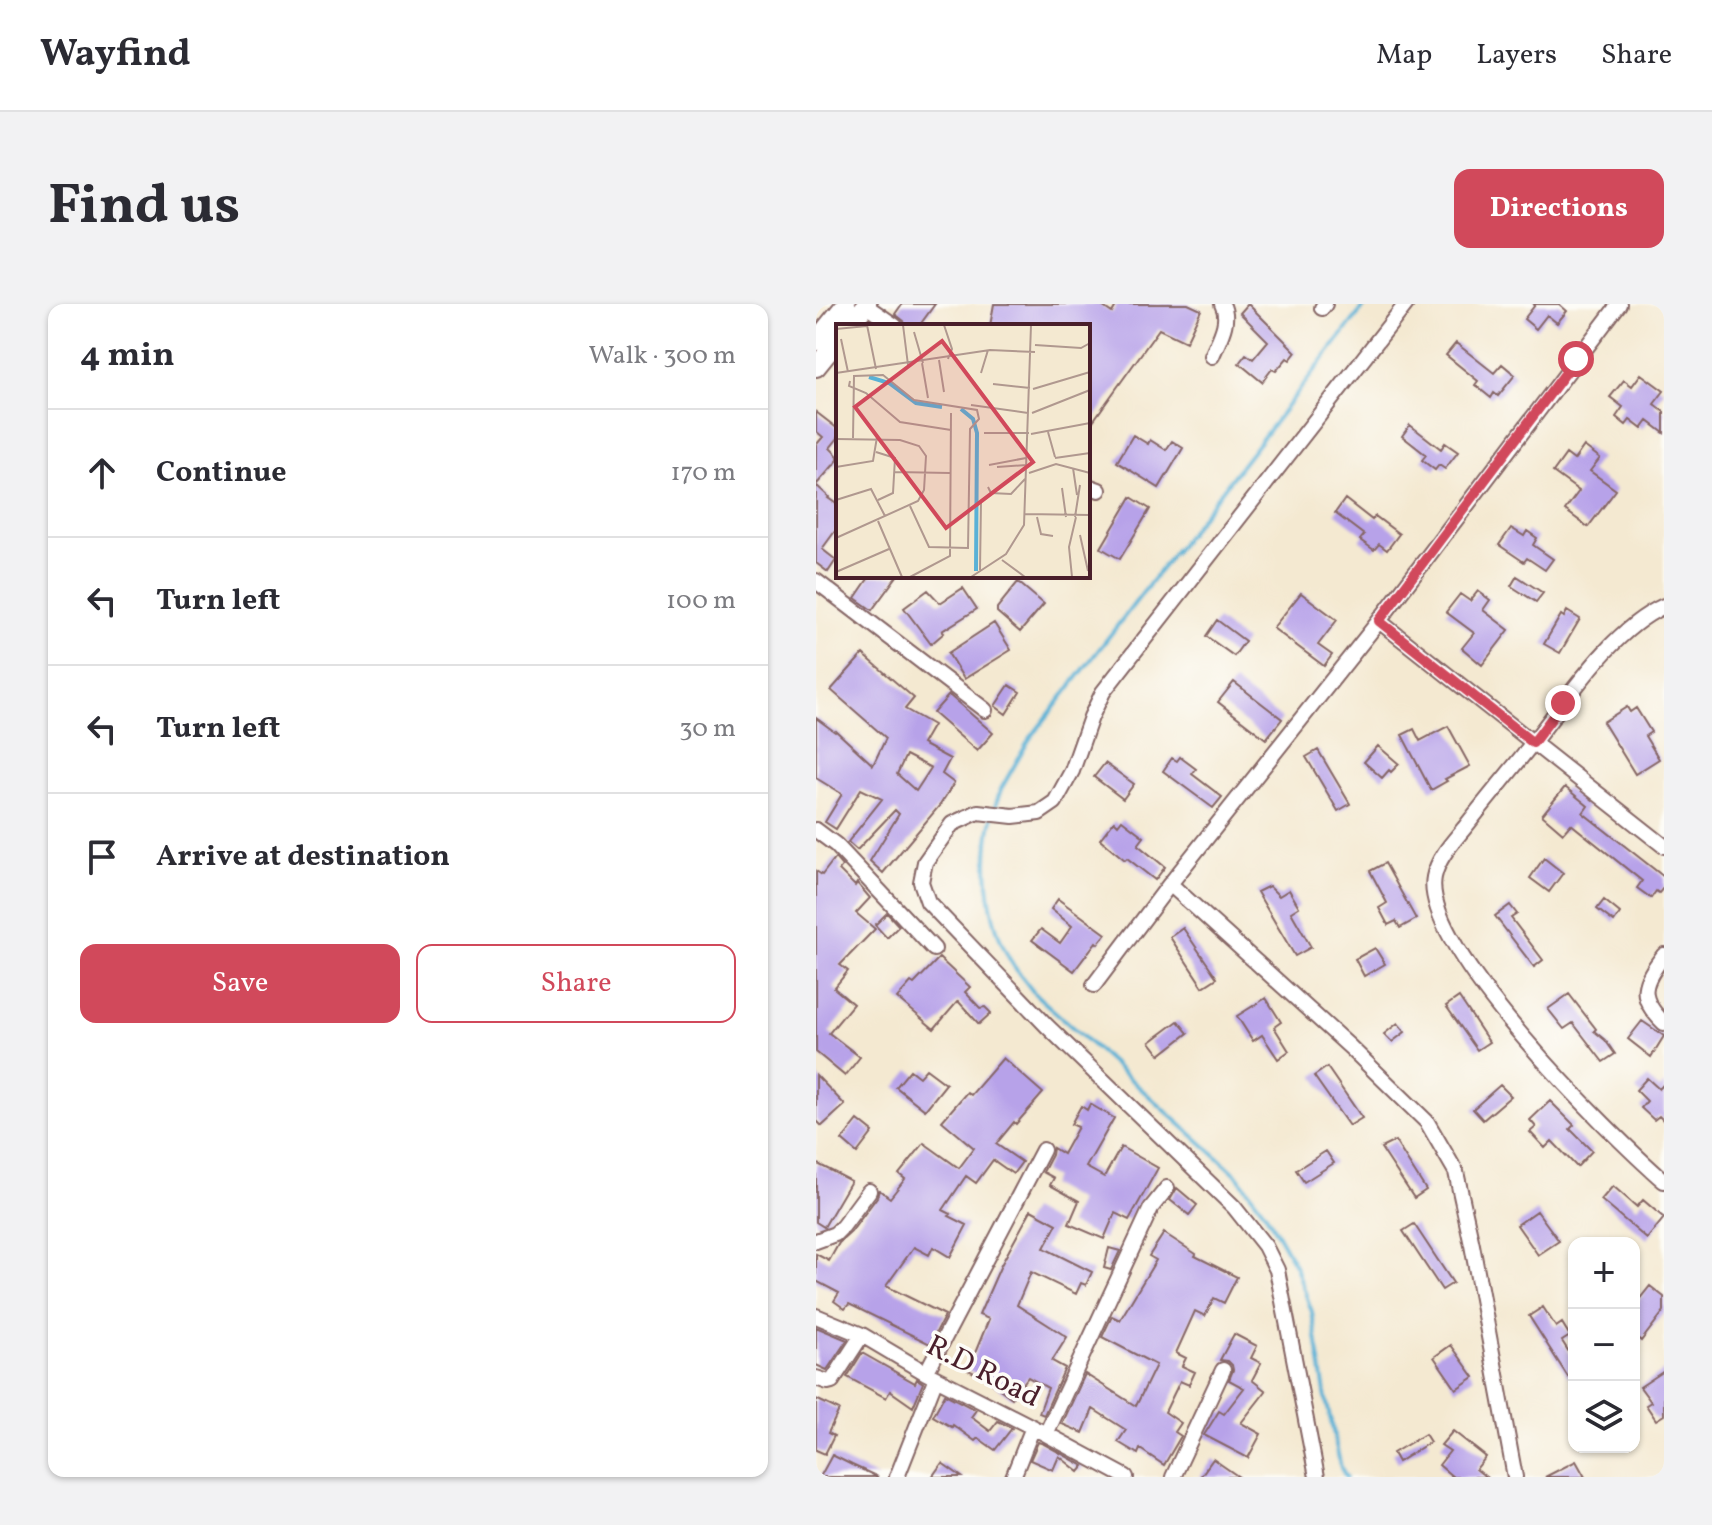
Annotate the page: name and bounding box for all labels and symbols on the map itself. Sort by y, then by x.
inset map [836,324,1090,578]
route start [1558,341,1594,377]
route end [1545,685,1581,721]
street label: R.D Road [919,1325,1047,1419]

